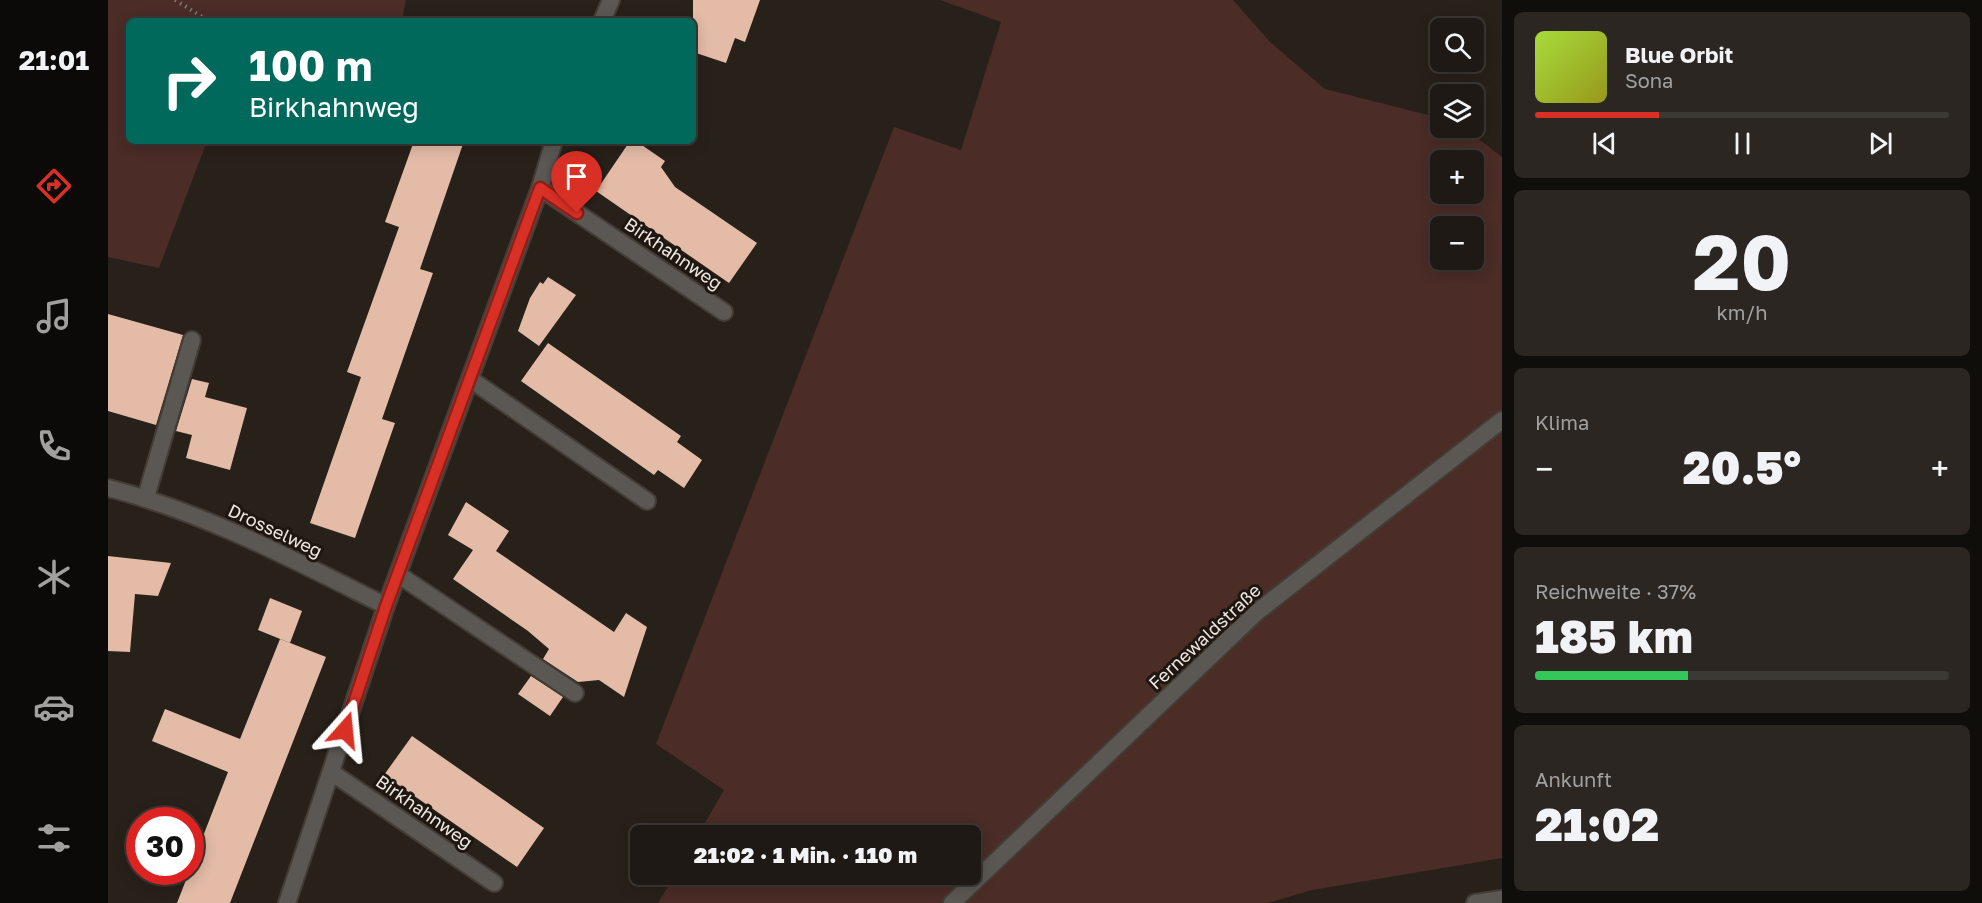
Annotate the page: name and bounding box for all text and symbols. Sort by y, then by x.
map controls [1430,18,1484,270]
button: search [1430,18,1484,72]
text: 100 m [249,40,372,90]
text: Blue Orbit [1625,41,1733,68]
icon: right [150,42,228,120]
text: 21:01 [19,44,89,76]
text: Sona [1625,68,1673,92]
button: layers [1430,84,1484,138]
text: Birkhahnweg [249,91,419,123]
icon: previous [1588,127,1621,160]
icon: pause [1726,127,1759,160]
icon: next [1864,127,1897,160]
button: + [1430,150,1484,204]
pin [551,151,602,213]
icon: arrive [560,160,593,193]
icon: directions [33,165,75,207]
street label: Birkhahnweg [620,212,727,294]
text: 20 [1693,214,1791,307]
button: − [1430,216,1484,270]
icon: music [33,295,75,337]
text: km/h [1717,300,1767,324]
text: Klima [1535,410,1589,434]
icon: phone [33,425,75,467]
text: 20.5° [1683,440,1801,494]
text: − [1535,449,1553,488]
text: + [1931,449,1949,488]
street label: Drosselweg [225,499,326,561]
icon: climate [33,556,75,598]
street label: Fernewaldstraße [1144,579,1265,694]
text: Reichweite · 37% [1535,579,1696,603]
text: 185 km [1535,609,1693,663]
icon: car [33,686,75,728]
position arrow [313,698,377,762]
text: Ankunft [1535,767,1612,791]
street label: Birkhahnweg [372,770,477,853]
text: 21:02 [1535,797,1659,851]
speed limit sign: 30 [126,807,204,885]
icon: filters [33,817,75,859]
text: 21:02 · 1 Min. · 110 m [694,841,917,868]

